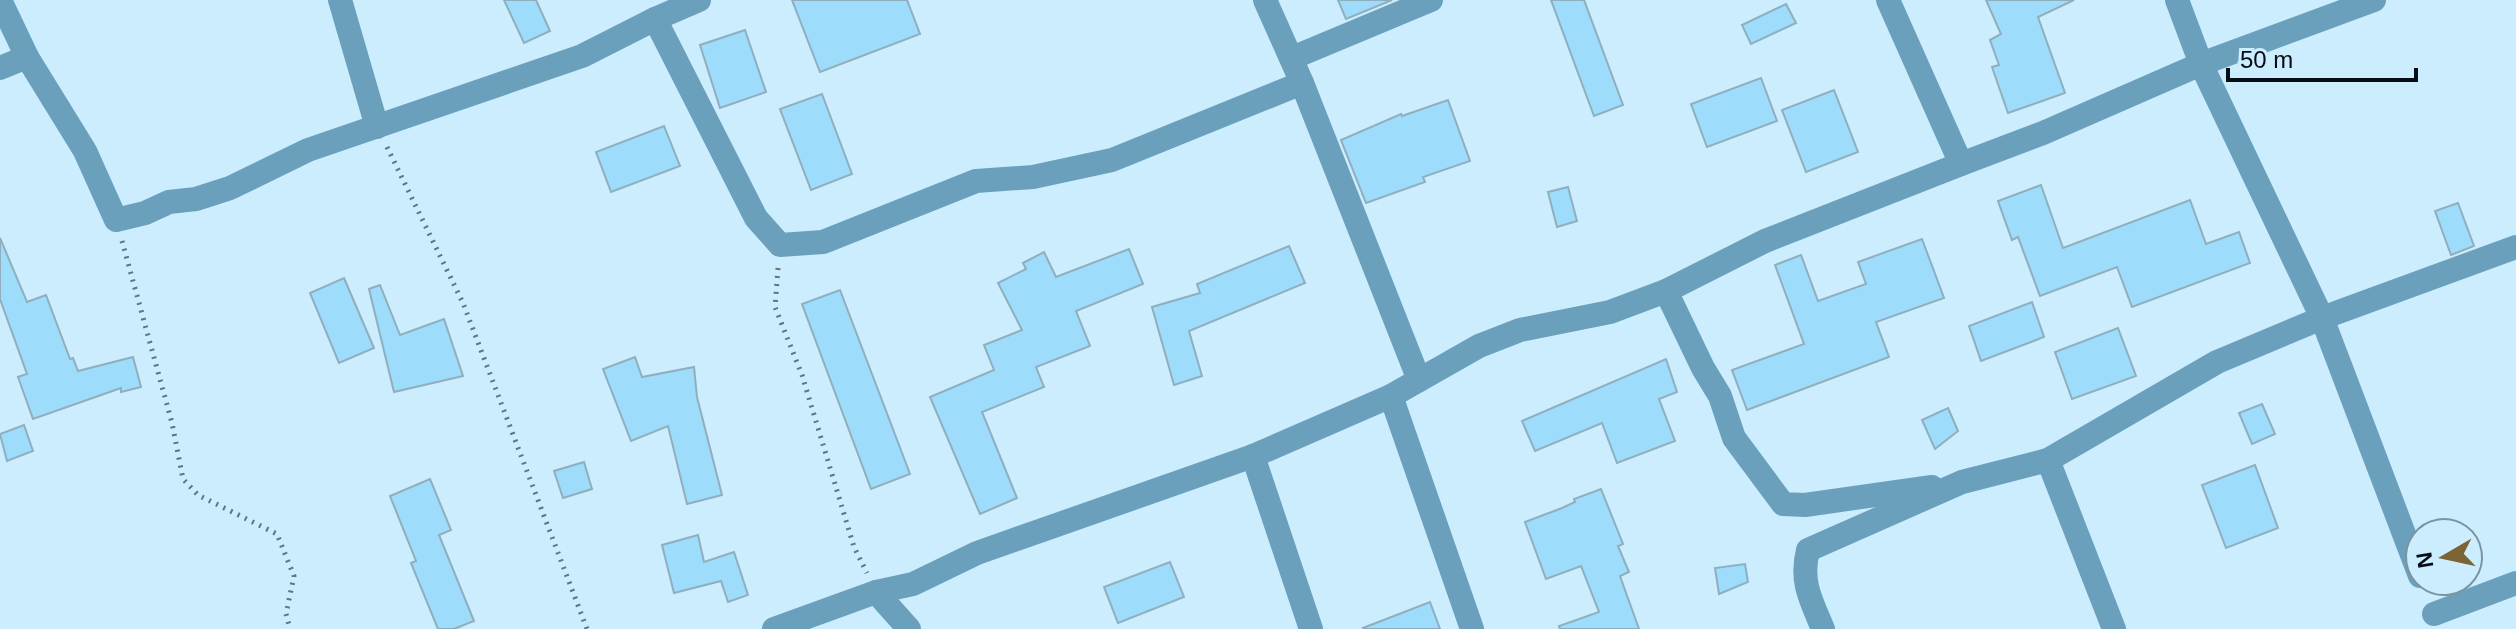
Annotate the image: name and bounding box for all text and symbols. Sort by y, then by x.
scale bar [2228,32,2416,82]
text: 50 m [2240,46,2293,73]
north arrow [2404,517,2484,597]
text: N [2411,550,2438,570]

